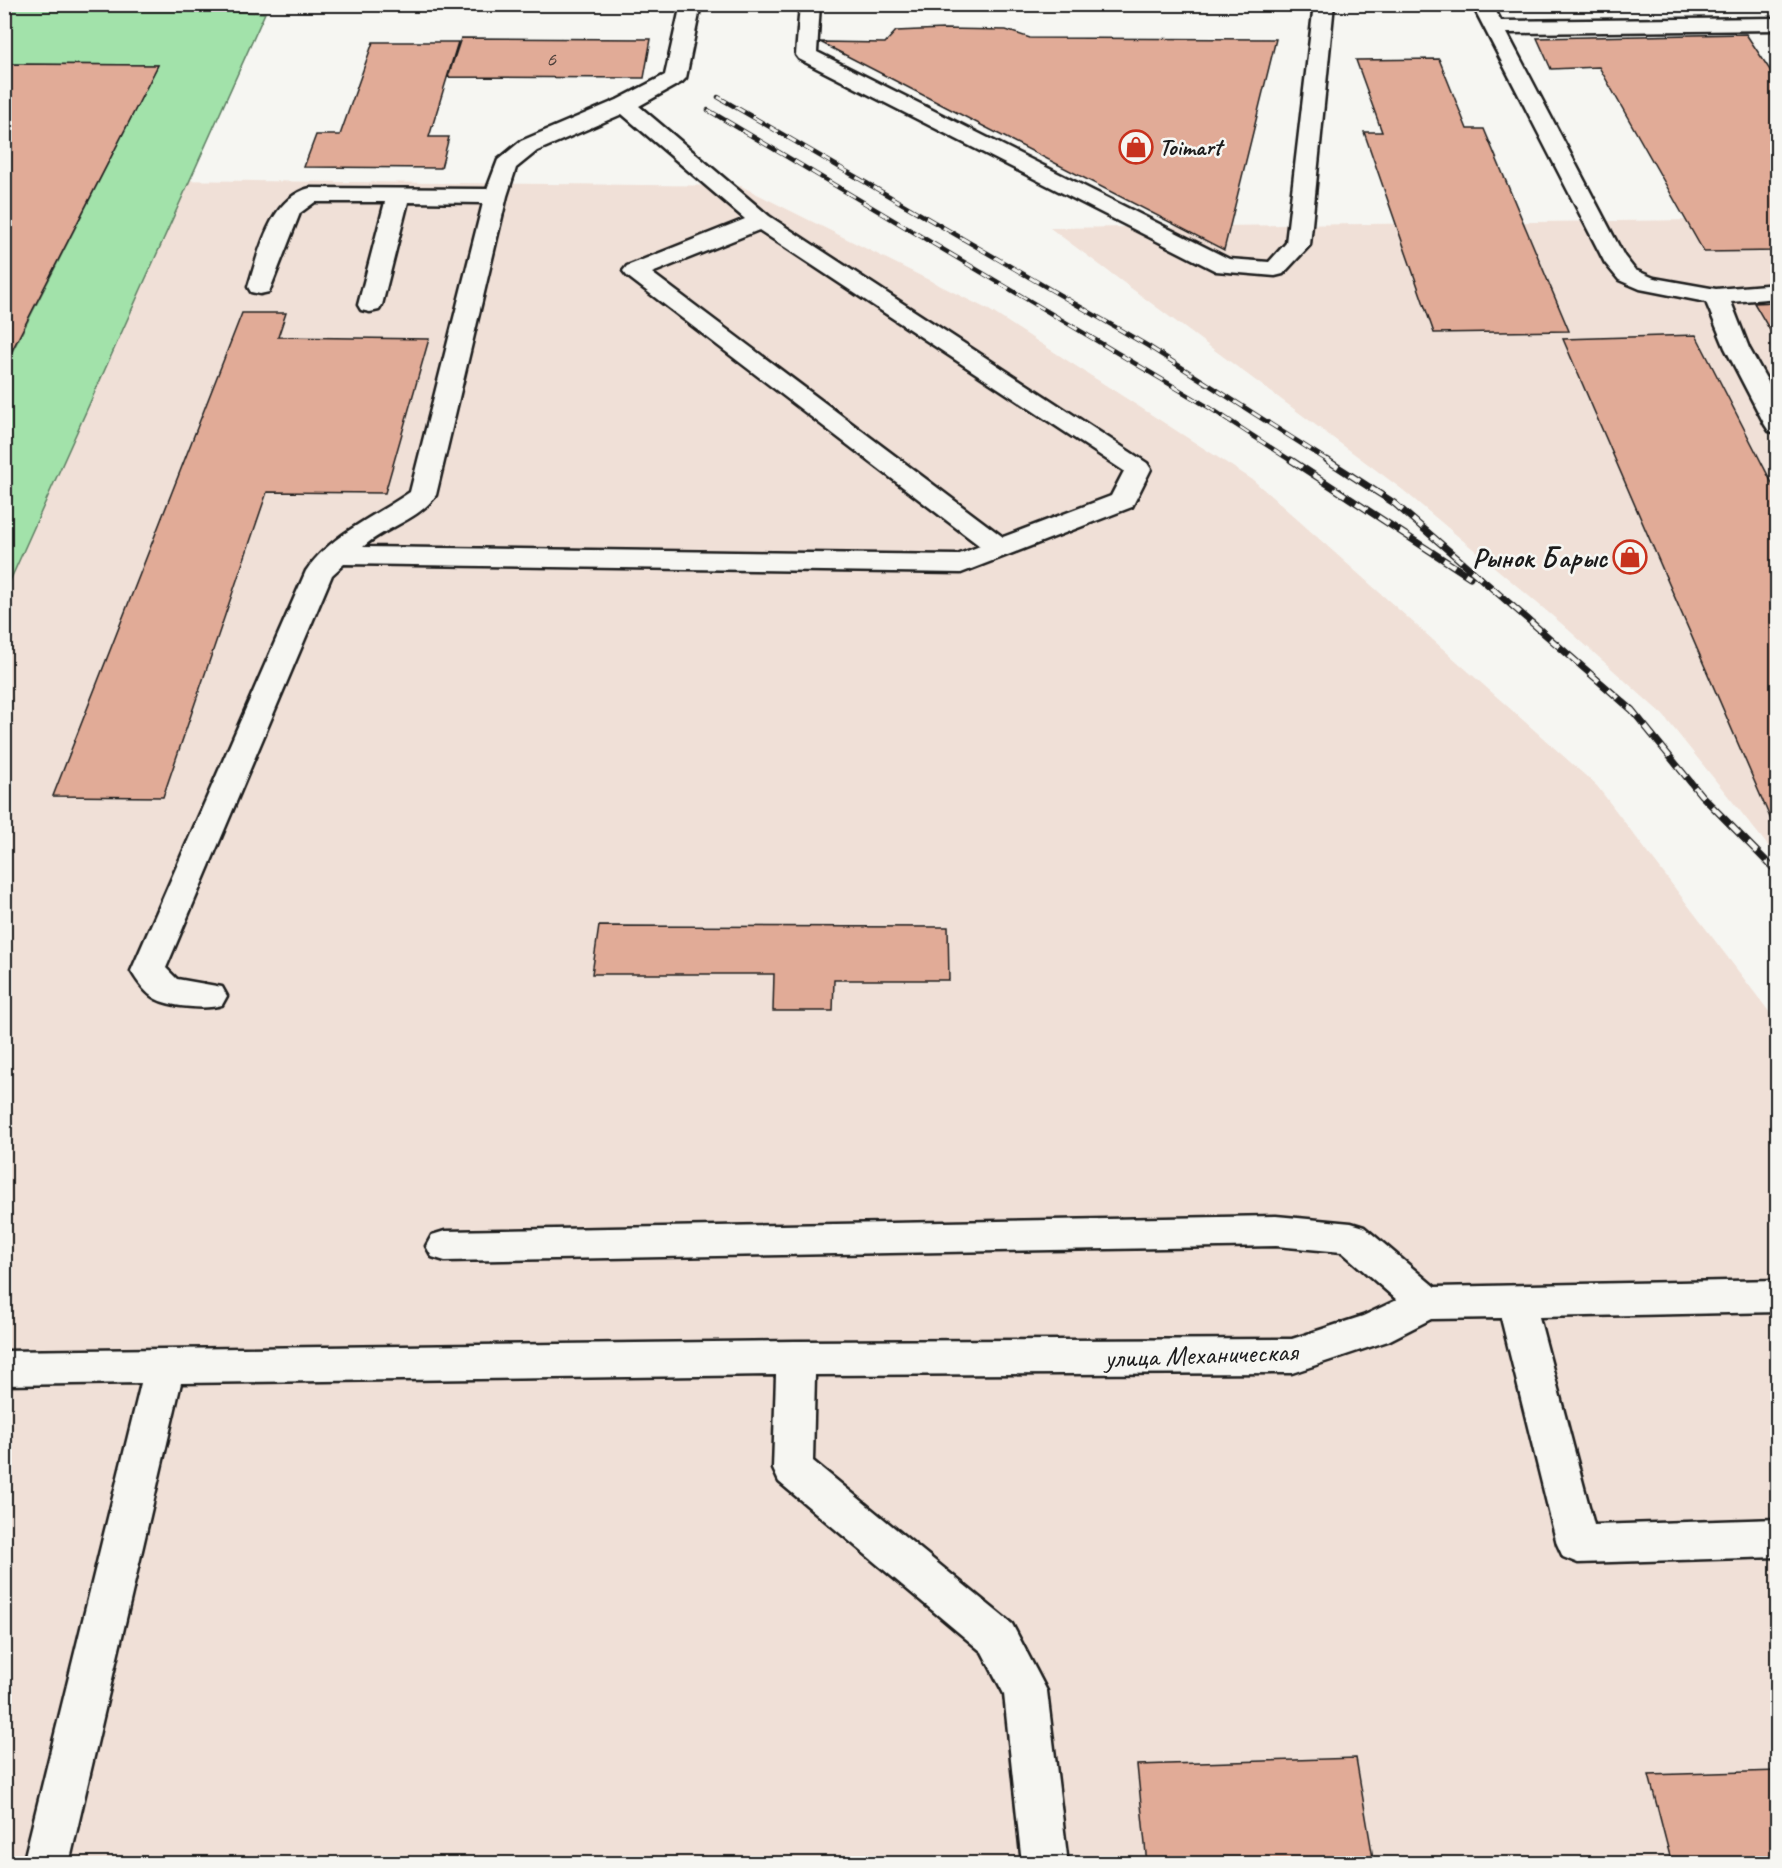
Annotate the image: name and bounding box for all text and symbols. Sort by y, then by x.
house number: 6 [546,45,557,73]
shop icon: Toimart [1118,129,1154,165]
place label: Toimart [1159,132,1226,162]
shop icon: Рынок Барыс [1612,539,1648,575]
place label: Рынок Барыс [1472,540,1609,575]
street label: улица Механическая [1102,1334,1301,1375]

